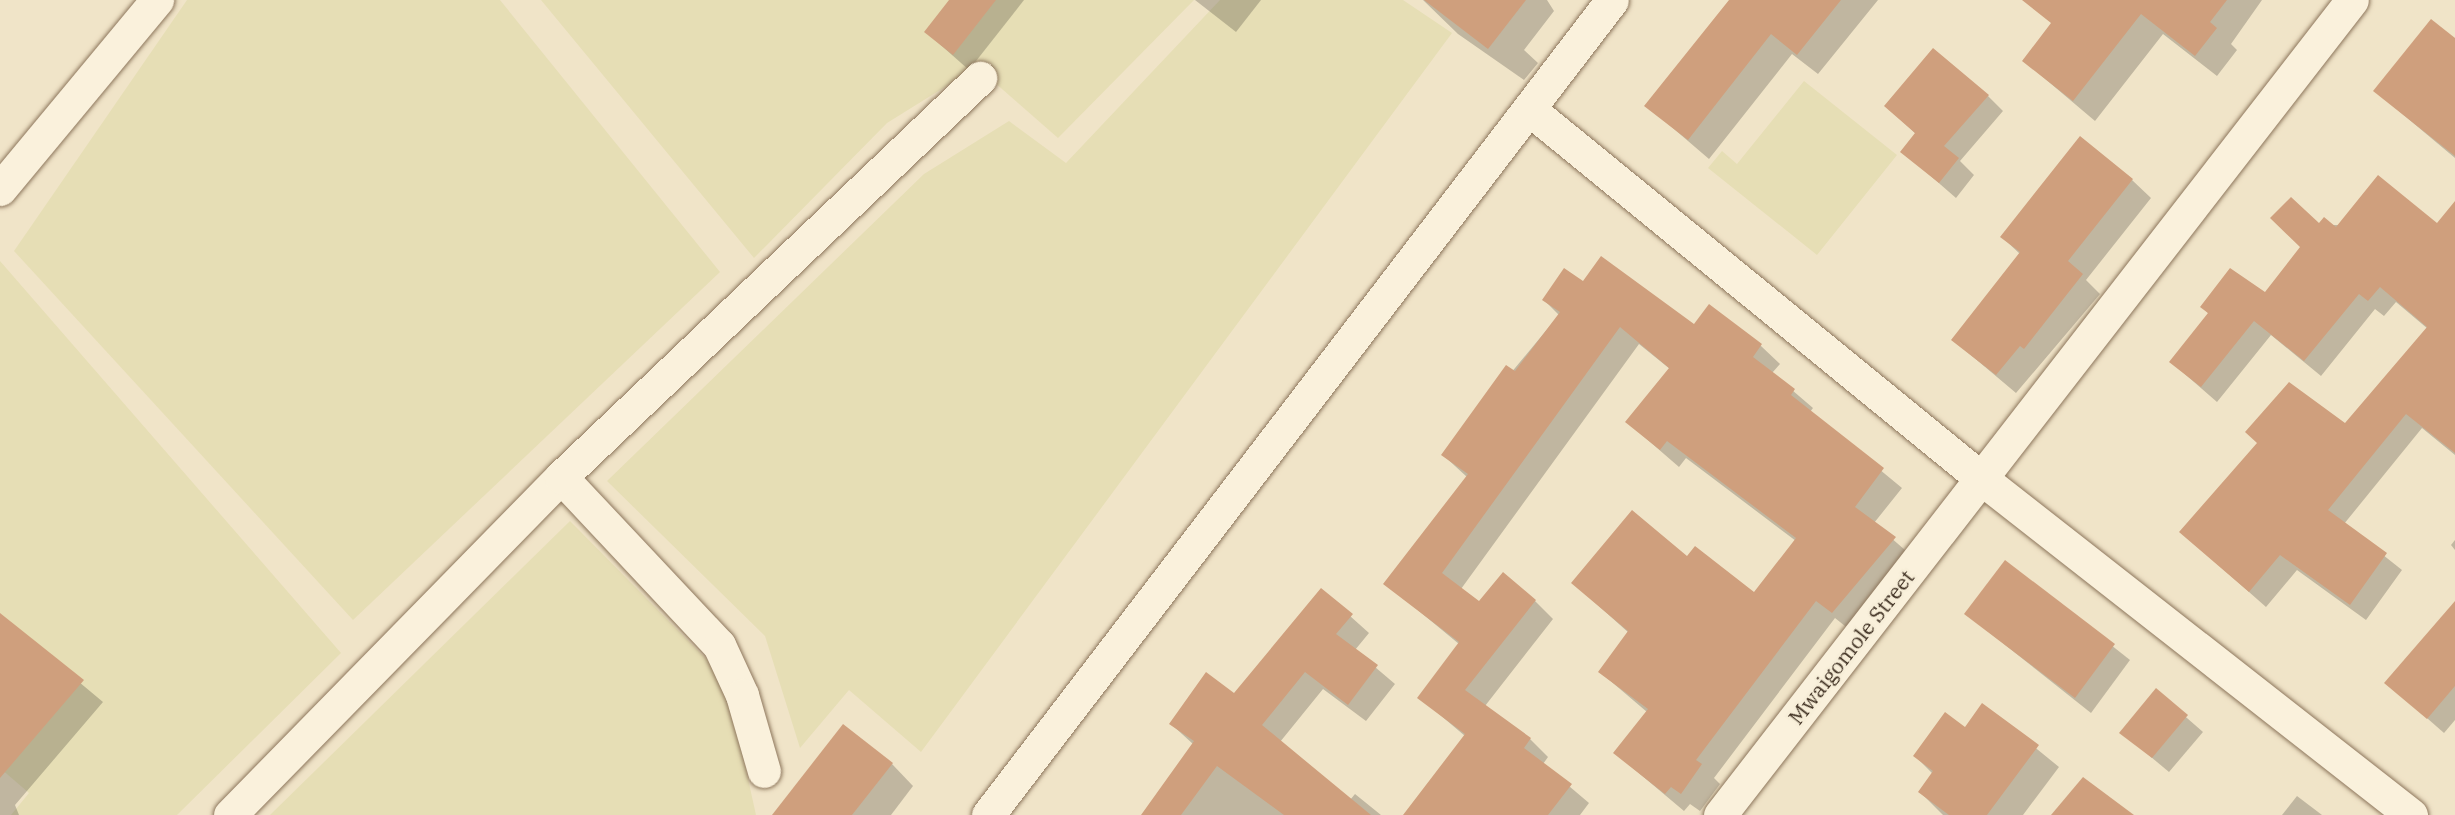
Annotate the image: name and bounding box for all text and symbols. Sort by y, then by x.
street label: Mwaigomole Street [1783,565,1919,729]

